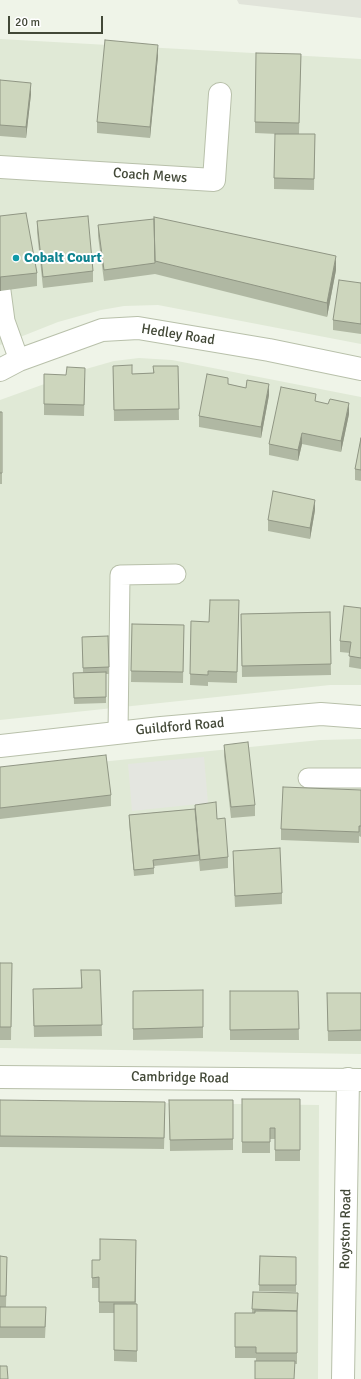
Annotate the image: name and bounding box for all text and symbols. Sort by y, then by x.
scale bar [10,8,105,34]
text: 20 m [15,15,40,30]
street label: Coach Mews [112,165,188,187]
place label: Cobalt Court [24,250,102,266]
marker: Cobalt Court [11,253,21,263]
street label: Hedley Road [140,321,216,349]
street label: Guildford Road [135,715,225,739]
street label: Cambridge Road [131,1069,229,1087]
street label: Royston Road [337,1189,355,1269]

